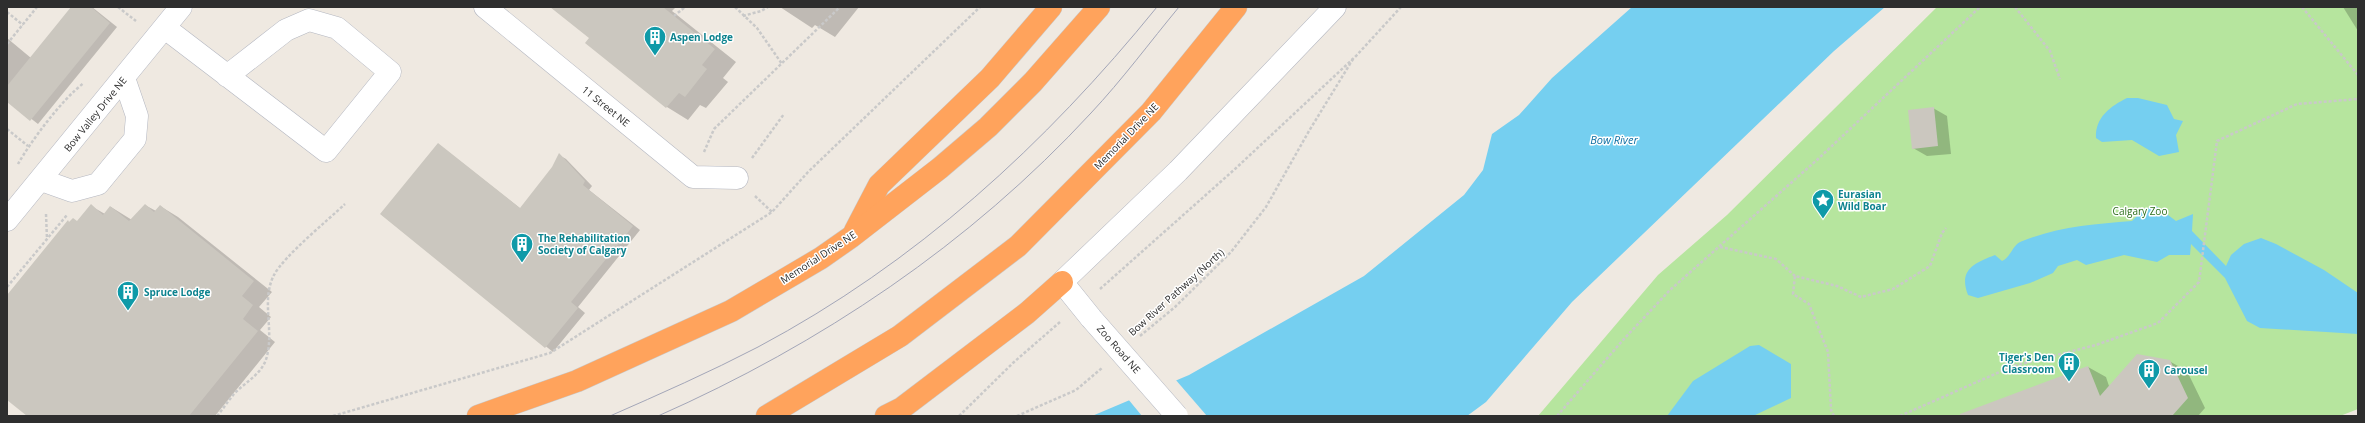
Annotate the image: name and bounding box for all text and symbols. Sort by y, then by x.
building icon: Aspen Lodge [642,24,668,57]
place label: Aspen Lodge [670,30,733,44]
street label: Bow Valley Drive NE [60,74,130,154]
street label: 11 Street NE [579,82,633,130]
street label: Memorial Drive NE [1091,100,1161,172]
water label: Bow River [1590,132,1638,147]
place icon: Eurasian Wild Boar [1810,187,1836,220]
place label: Eurasian Wild Boar [1838,187,1887,213]
park label: Calgary Zoo [2113,204,2167,218]
street label: Memorial Drive NE [778,227,858,287]
building icon: The Rehabilitation Society of Calgary [509,231,535,264]
place label: The Rehabilitation Society of Calgary [538,231,630,257]
street label: Bow River Pathway (North) [1125,245,1227,339]
building icon: Spruce Lodge [115,279,141,312]
place label: Spruce Lodge [144,285,210,299]
street label: Zoo Road NE [1094,322,1144,376]
place label: Tiger's Den Classroom [1999,350,2054,376]
building icon: Tiger's Den Classroom [2056,350,2082,383]
building icon: Carousel [2136,357,2162,390]
place label: Carousel [2164,363,2208,377]

